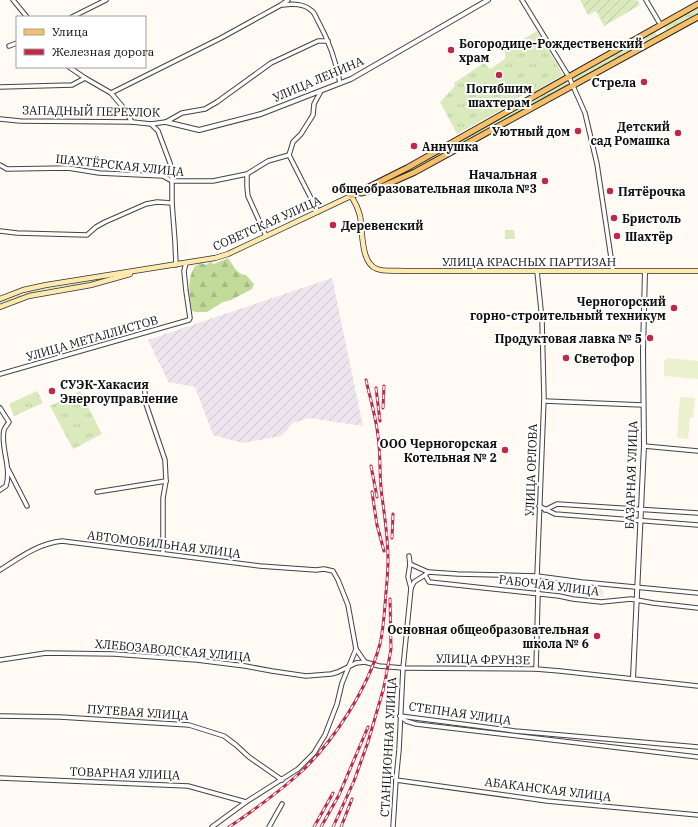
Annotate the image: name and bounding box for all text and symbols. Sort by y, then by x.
legend [16,16,146,68]
text: Улица [52,24,89,39]
place label: Богородице-Рождественский храм [459,36,643,65]
text: Железная дорога [52,44,155,59]
marker: Богородице-Рождественский храм [446,45,456,55]
street label: УЛИЦА ЛЕНИНА [270,53,366,105]
marker: Погибшим шахтерам [494,70,504,80]
place label: Стрела [592,75,636,90]
marker: Стрела [639,77,649,87]
place label: Погибшим шахтерам [466,81,532,110]
street label: ЗАПАДНЫЙ ПЕРЕУЛОК [22,102,161,120]
place label: Детский сад Ромашка [590,119,670,148]
place label: Уютный дом [492,124,570,139]
marker: Уютный дом [573,126,583,136]
marker: Детский сад Ромашка [673,128,683,138]
place label: Аннушка [422,139,479,154]
marker: Аннушка [409,141,419,151]
street label: ШАХТЁРСКАЯ УЛИЦА [55,151,186,179]
place label: Начальная общеобразовательная школа №3 [332,167,537,196]
marker: Начальная общеобразовательная школа №3 [540,176,550,186]
place label: Пятёрочка [618,184,686,199]
marker: Пятёрочка [605,186,615,196]
street label: СОВЕТСКАЯ УЛИЦА [210,192,324,254]
place label: Бристоль [622,211,681,226]
marker: Бристоль [609,213,619,223]
place label: Деревенский [341,218,423,233]
marker: Деревенский [328,220,338,230]
place label: Шахтёр [625,229,673,244]
marker: Шахтёр [612,231,622,241]
street label: УЛИЦА КРАСНЫХ ПАРТИЗАН [442,254,616,269]
place label: Черногорский горно-строительный техникум [470,294,666,323]
marker: Черногорский горно-строительный техникум [669,303,679,313]
street label: УЛИЦА МЕТАЛЛИСТОВ [24,312,160,364]
place label: Продуктовая лавка № 5 [495,331,642,346]
marker: Продуктовая лавка № 5 [645,333,655,343]
place label: Светофор [574,351,635,366]
marker: Светофор [561,353,571,363]
place label: СУЭК-Хакасия Энергоуправление [60,377,178,406]
marker: СУЭК-Хакасия Энергоуправление [47,386,57,396]
street label: БАЗАРНАЯ УЛИЦА [622,420,640,530]
street label: УЛИЦА ОРЛОВА [522,423,540,517]
place label: ООО Черногорская Котельная № 2 [380,436,497,465]
marker: ООО Черногорская Котельная № 2 [500,445,510,455]
street label: АВТОМОБИЛЬНАЯ УЛИЦА [86,527,242,561]
street label: РАБОЧАЯ УЛИЦА [498,571,601,599]
place label: Основная общеобразовательная школа № 6 [387,622,589,651]
marker: Основная общеобразовательная школа № 6 [592,631,602,641]
street label: ХЛЕБОЗАВОДСКАЯ УЛИЦА [94,636,253,664]
street label: УЛИЦА ФРУНЗЕ [436,651,530,667]
street label: СТАНЦИОННАЯ УЛИЦА [377,676,399,817]
street label: СТЕПНАЯ УЛИЦА [408,698,513,728]
street label: ПУТЕВАЯ УЛИЦА [87,701,190,723]
street label: ТОВАРНАЯ УЛИЦА [69,764,181,782]
street label: АБАКАНСКАЯ УЛИЦА [484,774,613,804]

